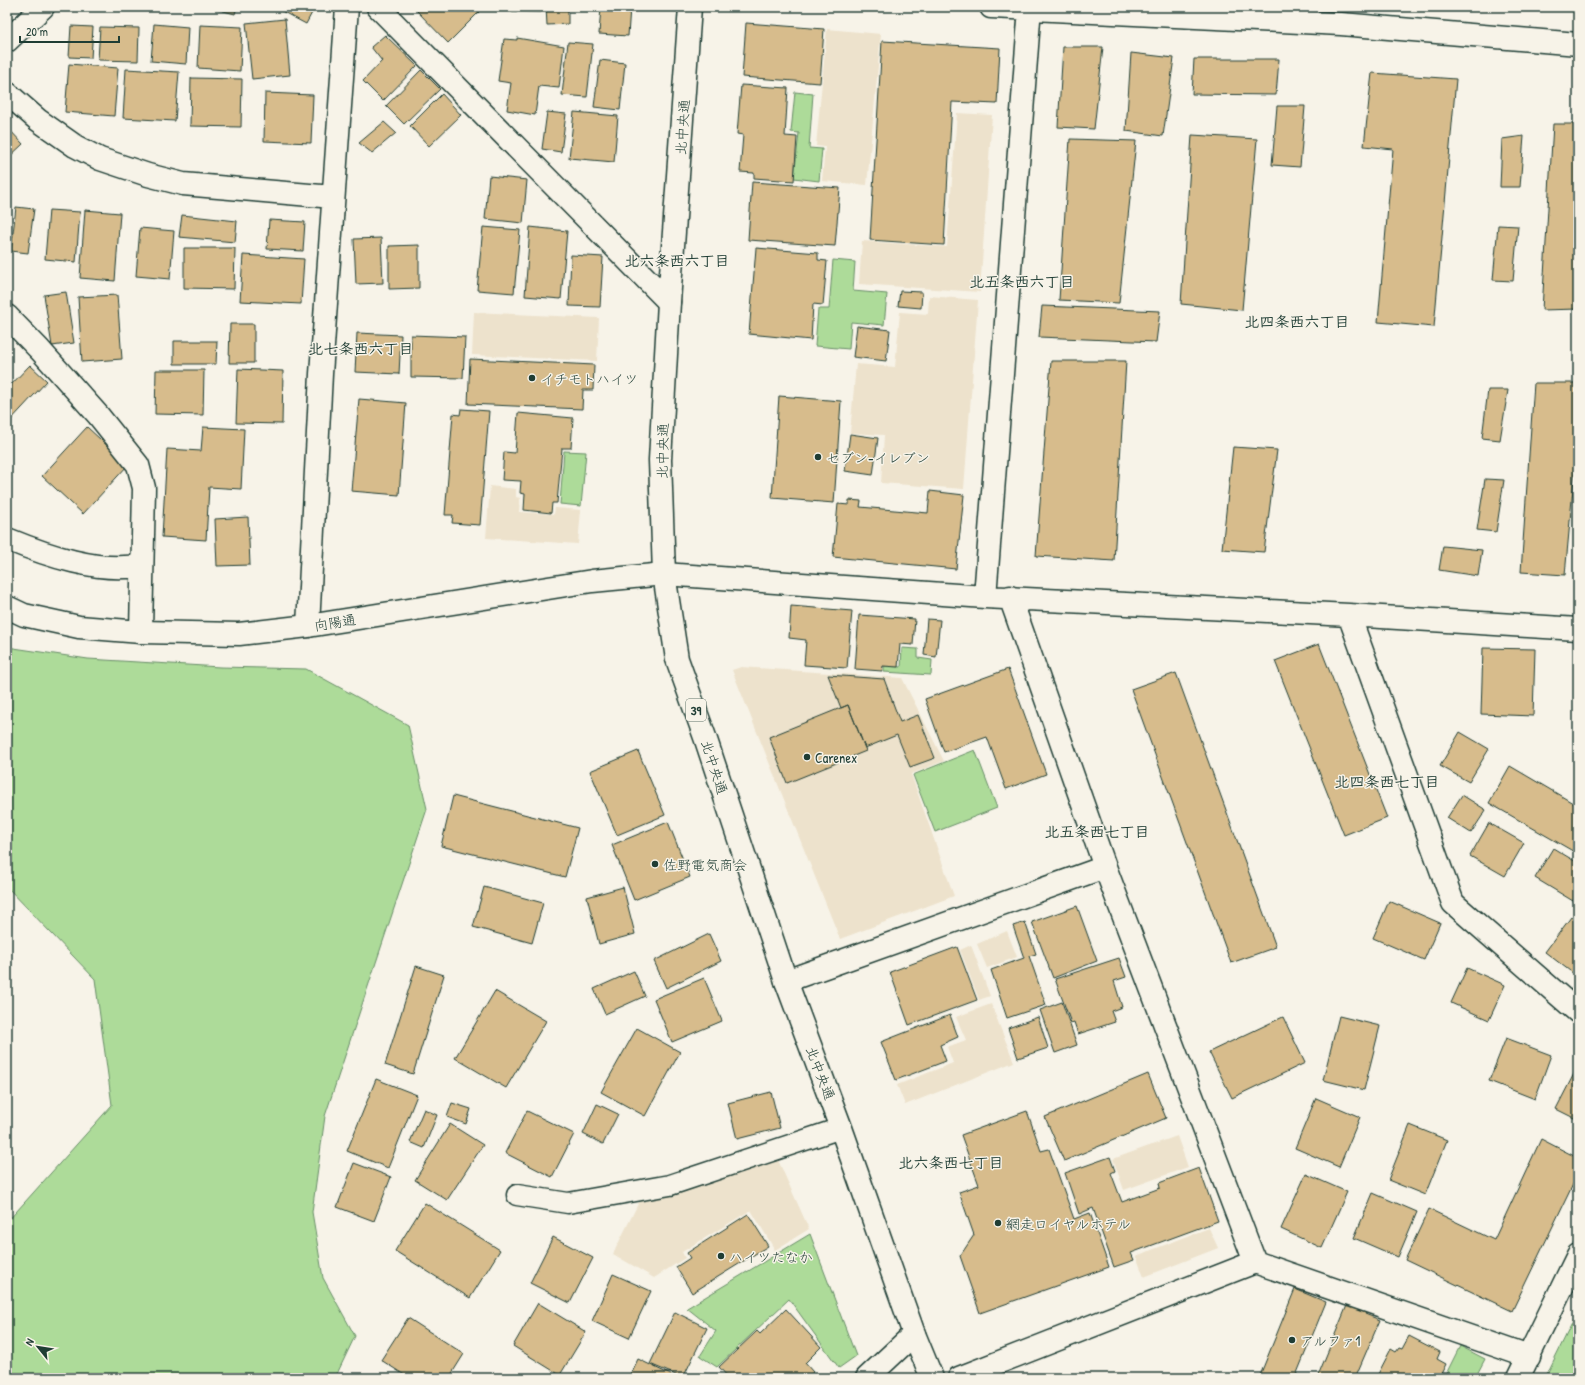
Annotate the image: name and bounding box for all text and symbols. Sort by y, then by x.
scale bar [20,18,119,44]
text: 20 m [26,23,48,40]
street label: 北中央通 [671,98,693,156]
district label: 北六条西六丁目 [624,250,730,271]
district label: 北五条西六丁目 [969,271,1075,292]
district label: 北四条西六丁目 [1244,311,1350,332]
district label: 北七条西六丁目 [308,338,414,359]
place label: イチモトハイツ [540,369,638,388]
marker: イチモトハイツ [527,373,537,383]
street label: 北中央通 [652,423,672,479]
place label: セブン-イレブン [826,448,930,467]
marker: セブン-イレブン [813,452,823,462]
street label: 向陽通 [313,609,357,635]
road number: 39 [686,699,706,721]
street label: 北中央通 [697,737,733,797]
place label: Carenex [815,748,857,767]
marker: Carenex [802,752,812,762]
district label: 北四条西七丁目 [1334,771,1440,792]
district label: 北五条西七丁目 [1044,821,1150,842]
place label: 佐野電気商会 [663,855,747,874]
marker: 佐野電気商会 [650,859,660,869]
street label: 北中央通 [802,1043,840,1103]
district label: 北六条西七丁目 [898,1152,1004,1173]
place label: 網走ロイヤルホテル [1006,1214,1131,1233]
marker: 網走ロイヤルホテル [993,1218,1003,1228]
place label: ハイツたなか [729,1247,813,1266]
marker: ハイツたなか [716,1251,726,1261]
north arrow [18,1327,58,1367]
place label: アルファ1 [1300,1331,1360,1350]
marker: アルファ1 [1287,1335,1297,1345]
text: N [22,1336,37,1348]

